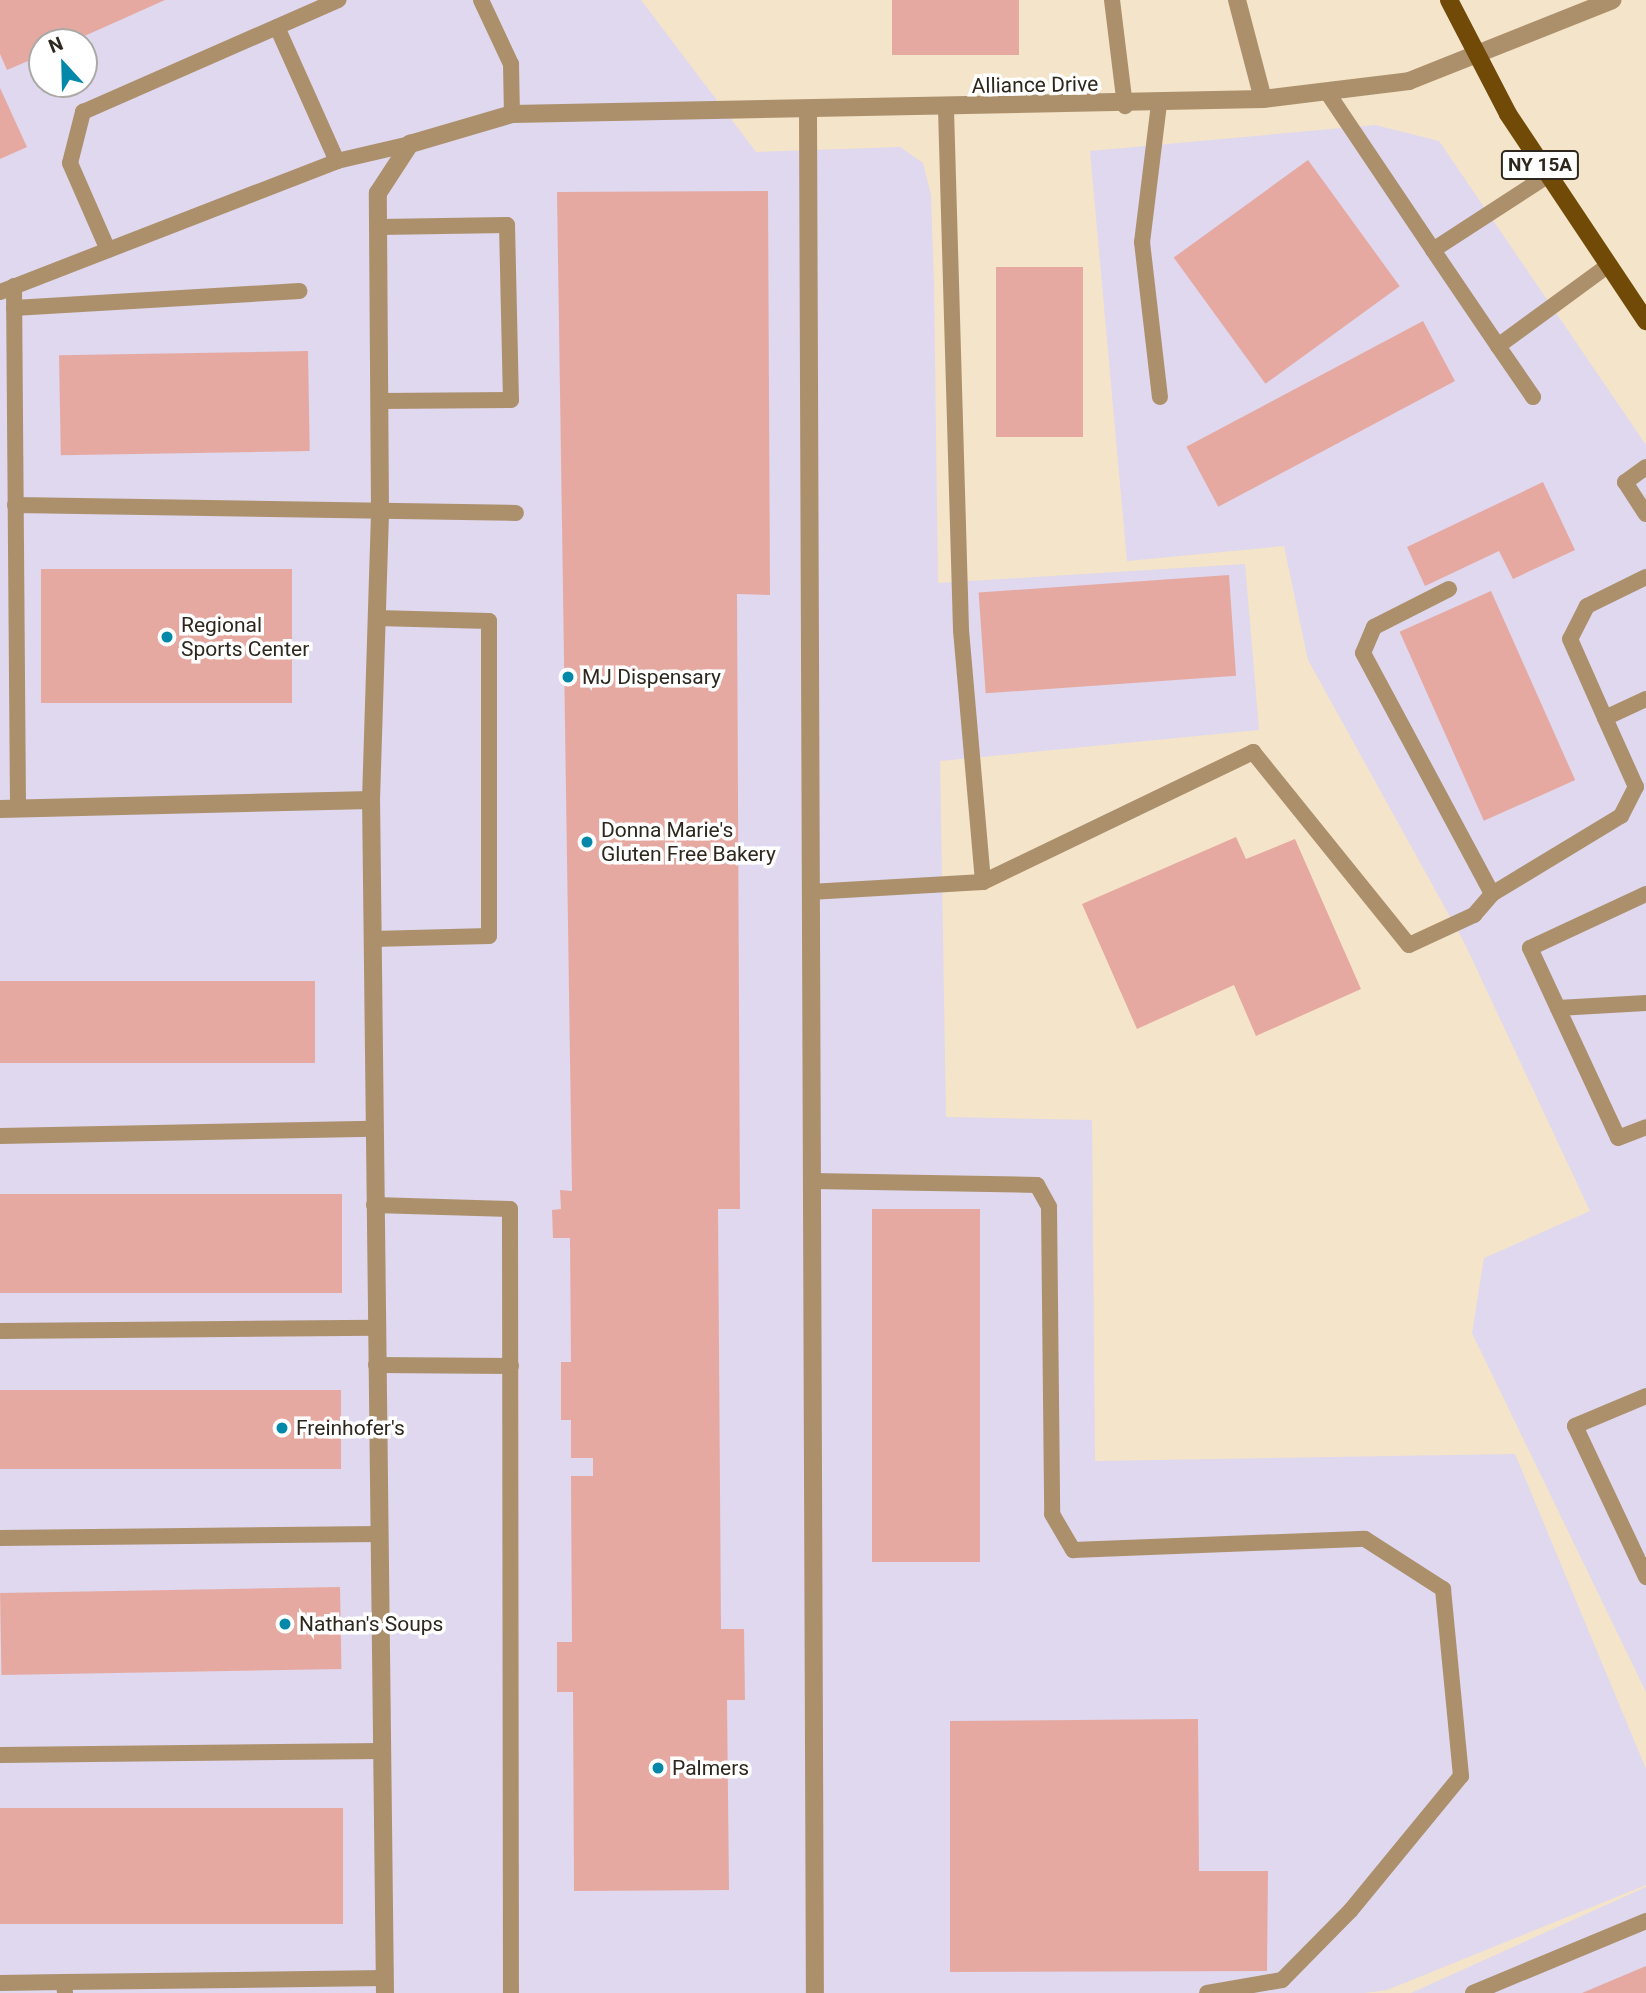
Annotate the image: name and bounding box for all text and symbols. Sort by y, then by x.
north arrow [28,28,98,98]
text: N [45,32,66,58]
street label: Alliance Drive [972,71,1098,99]
road number: NY 15A [1500,150,1580,181]
place label: Regional Sports Center [181,612,309,662]
marker: Regional Sports Center [159,629,175,645]
place label: MJ Dispensary [582,664,721,690]
marker: MJ Dispensary [560,669,576,685]
place label: Donna Marie's Gluten Free Bakery [601,817,776,867]
marker: Donna Marie's Gluten Free Bakery [579,834,595,850]
place label: Freinhofer's [296,1415,405,1441]
marker: Freinhofer's [274,1420,290,1436]
place label: Nathan's Soups [299,1611,443,1637]
marker: Nathan's Soups [277,1616,293,1632]
place label: Palmers [672,1755,749,1781]
marker: Palmers [650,1760,666,1776]

